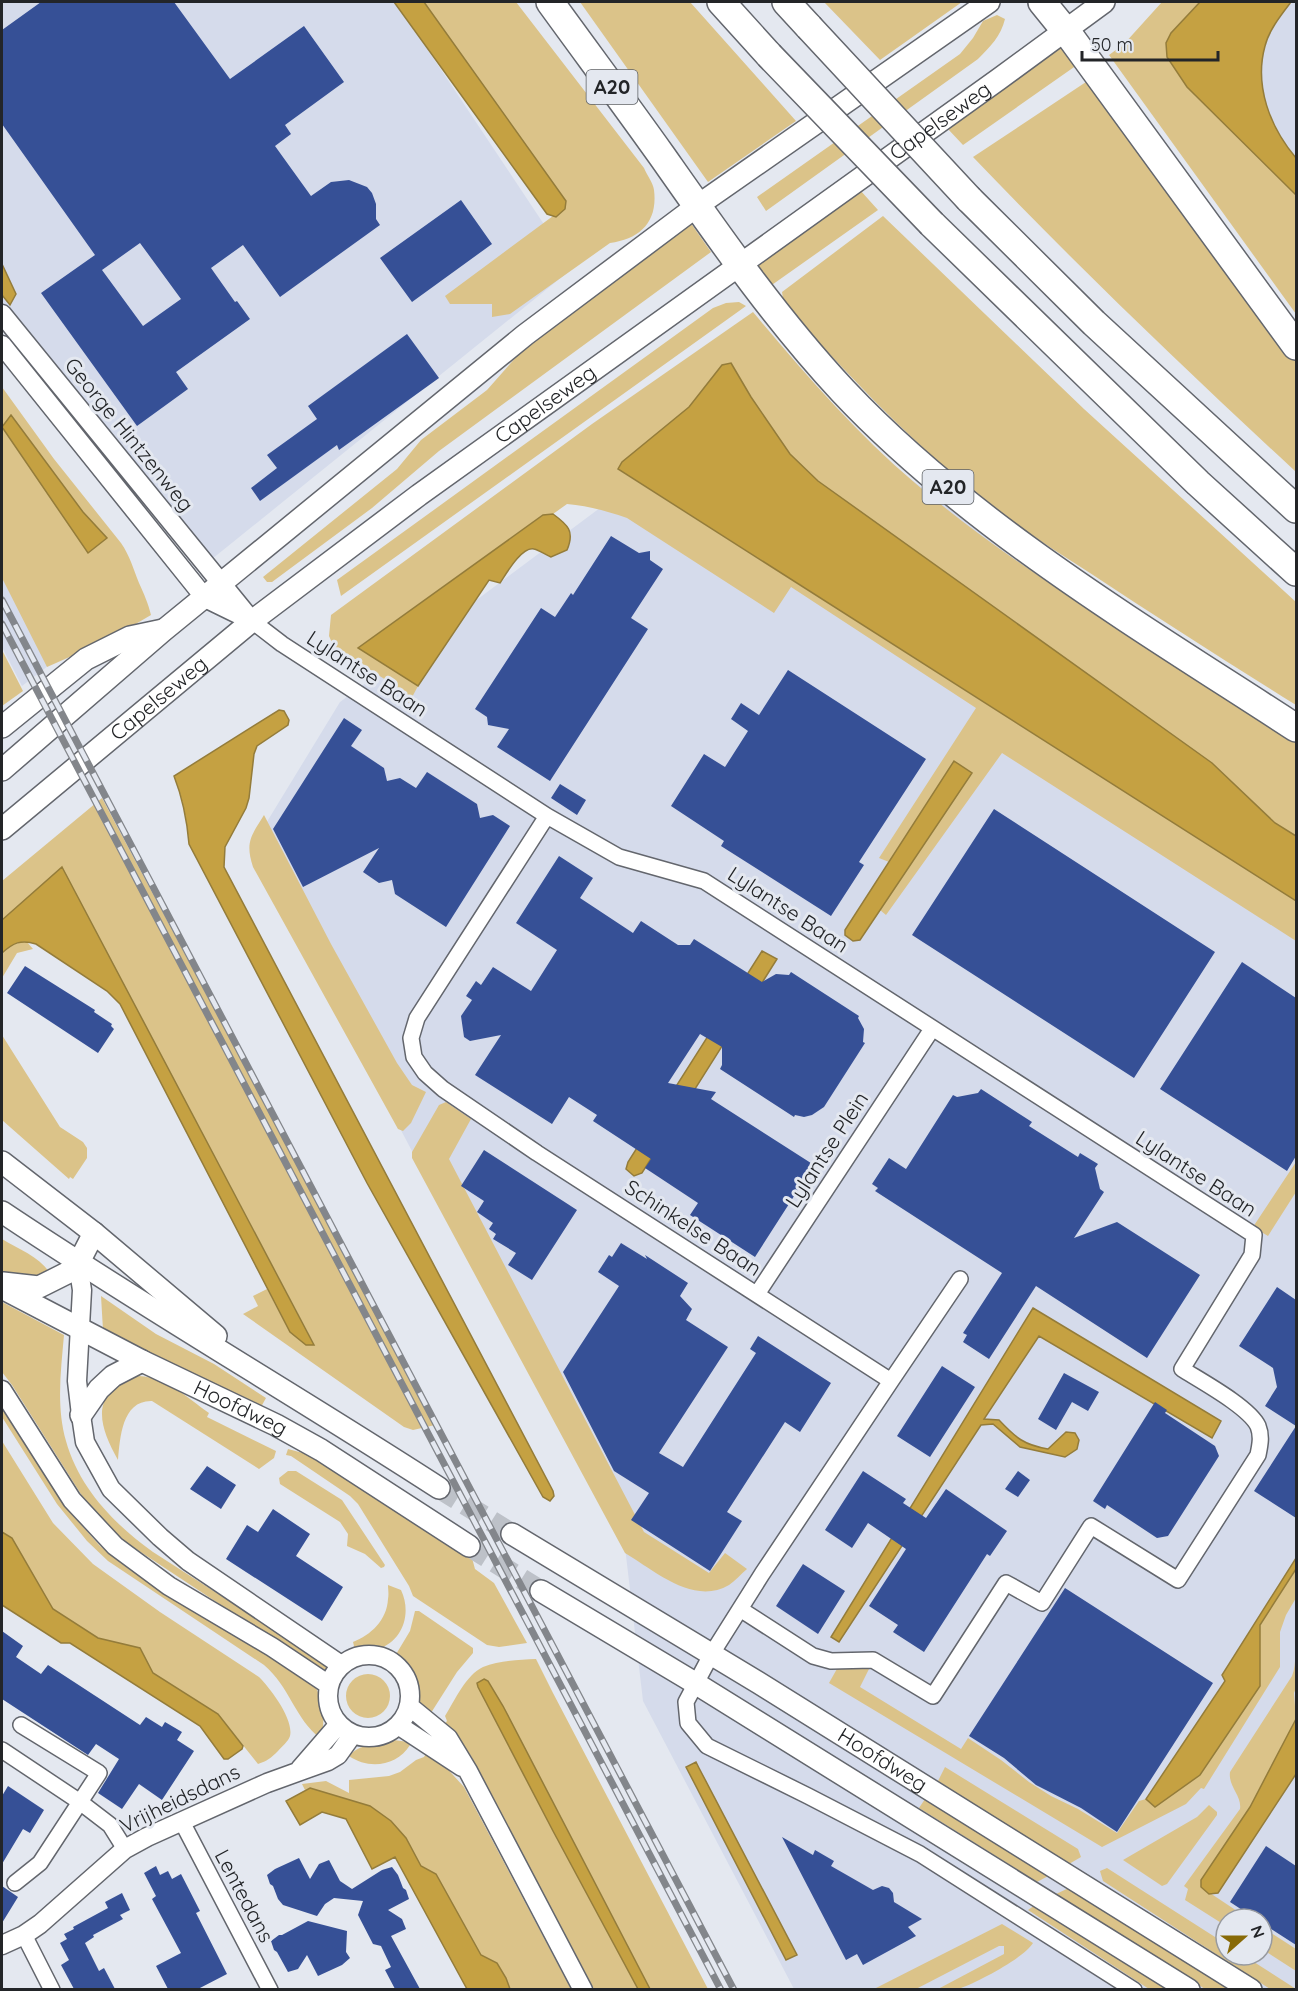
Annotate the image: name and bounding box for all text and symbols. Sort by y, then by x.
scale bar [1082,24,1218,62]
text: 50 m [1091,33,1133,56]
road number: A20 [586,70,638,104]
street label: Capelseweg [884,75,995,165]
street label: George Hintzenweg [60,352,200,517]
street label: Capelseweg [489,358,600,449]
road number: A20 [922,470,974,504]
street label: Lylantse Baan [302,624,433,722]
street label: Capelseweg [104,650,212,746]
street label: Lylantse Baan [723,860,854,958]
street label: Lylantse Plein [779,1087,873,1212]
street label: Lylantse Baan [1131,1124,1262,1222]
street label: Schinkelse Baan [620,1173,767,1281]
street label: Hoofdweg [190,1374,292,1441]
street label: Hoofdweg [833,1722,933,1797]
street label: Vrijheidsdans [115,1758,244,1838]
street label: Lentedans [210,1845,280,1946]
north arrow [1214,1907,1274,1967]
text: N [1247,1923,1269,1941]

